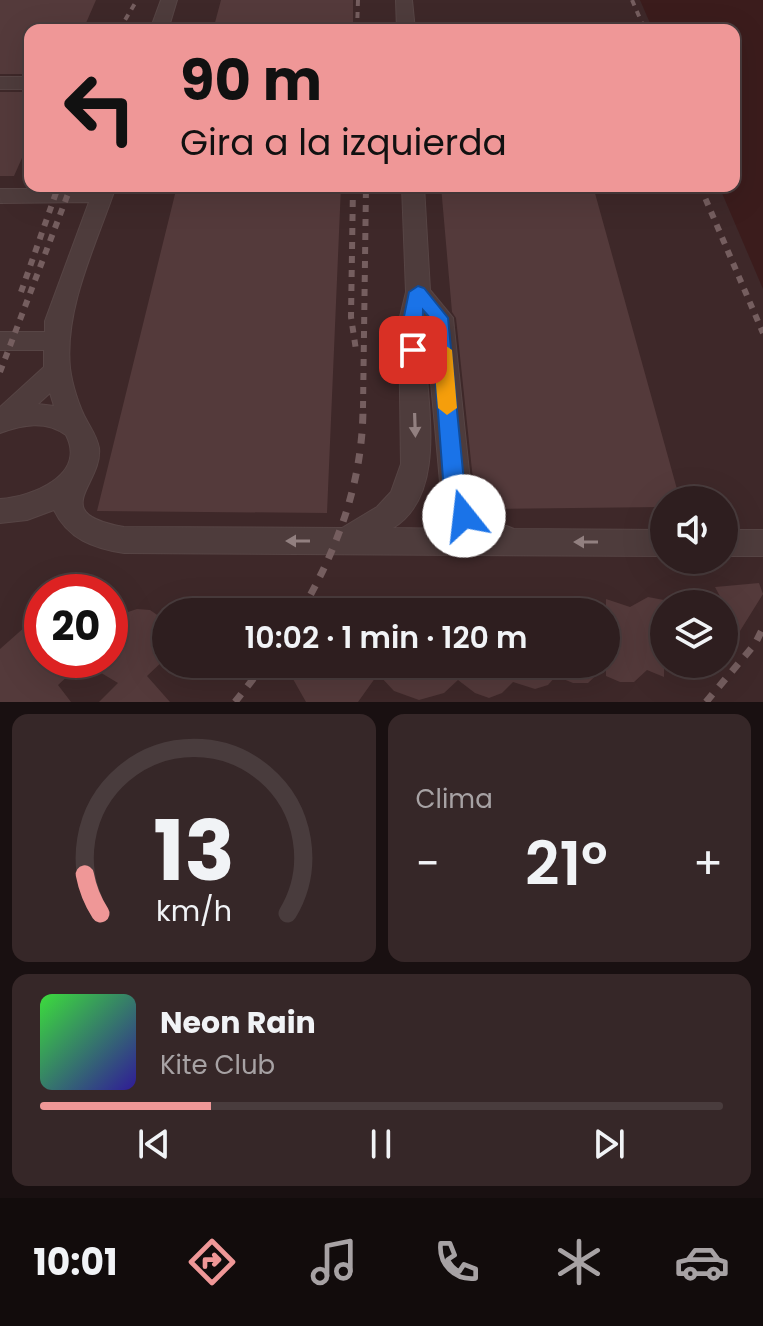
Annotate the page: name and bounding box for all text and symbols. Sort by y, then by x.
text: 90 m [180,41,322,120]
icon: left [48,56,152,160]
text: Gira a la izquierda [180,117,507,168]
pin [379,316,447,384]
icon: arrive [391,328,435,372]
one-way arrow [408,413,421,438]
position arrow [422,474,506,558]
map controls [650,486,738,678]
button: sound [650,486,738,574]
one-way arrow [285,535,310,547]
one-way arrow [573,536,598,548]
speed limit sign: 20 [24,574,128,678]
button: layers [650,590,738,678]
text: 10:02 · 1 min · 120 m [244,616,528,659]
text: Clima [416,781,493,817]
text: 13 [153,793,235,909]
text: 21° [525,822,608,906]
text: − [416,833,440,894]
text: + [693,833,723,894]
text: km/h [156,891,232,931]
text: Neon Rain [160,1001,316,1044]
text: Kite Club [160,1047,275,1083]
icon: previous [132,1122,176,1166]
icon: pause [359,1122,403,1166]
icon: next [587,1122,631,1166]
icon: directions [184,1234,240,1290]
icon: music [306,1234,362,1290]
icon: phone [429,1234,485,1290]
icon: climate [551,1234,607,1290]
icon: car [674,1234,730,1290]
text: 10:01 [33,1237,117,1288]

